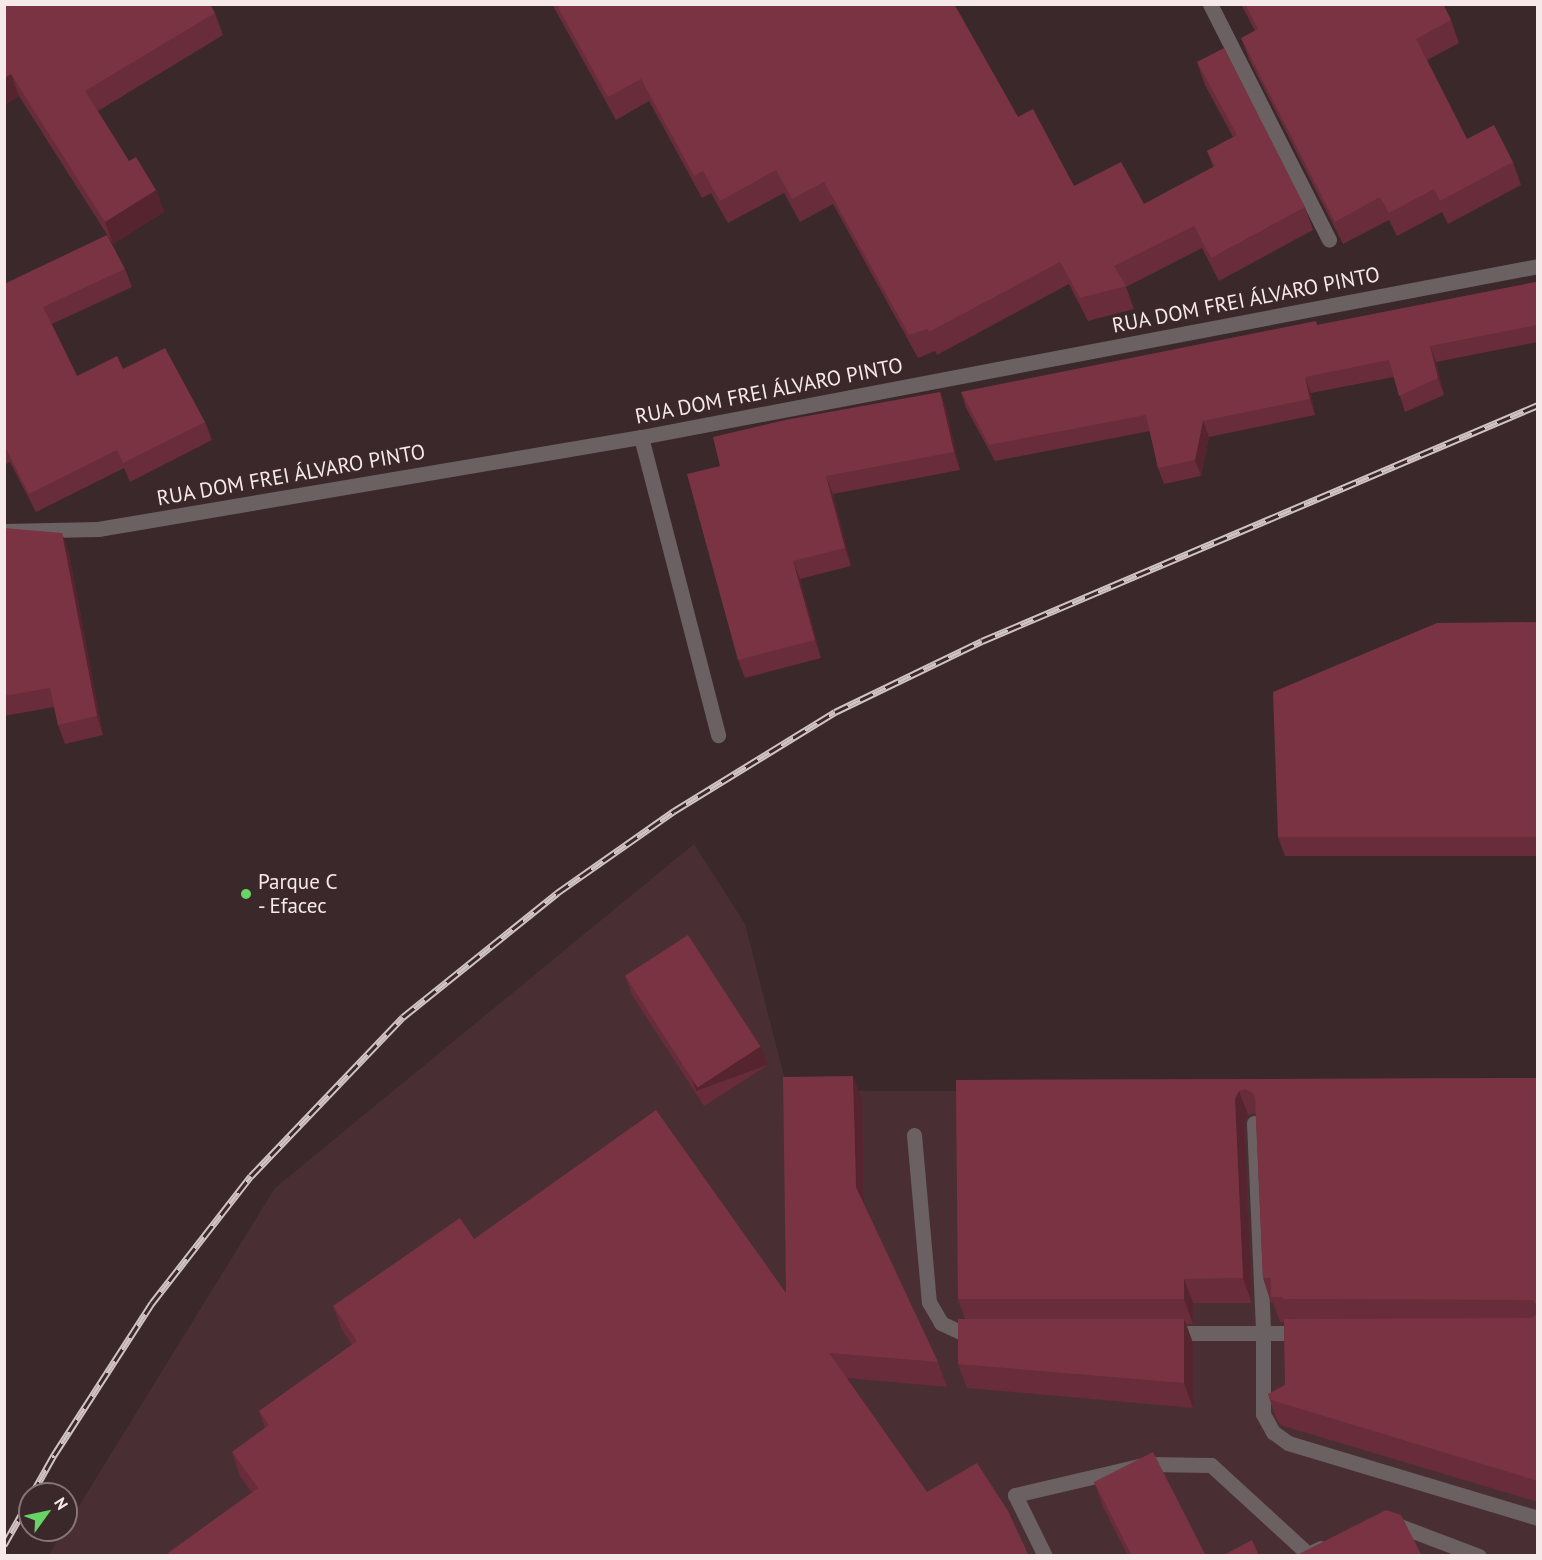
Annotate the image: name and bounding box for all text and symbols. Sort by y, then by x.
street label: RUA DOM FREI ÁLVARO PINTO [1109,262,1383,338]
street label: RUA DOM FREI ÁLVARO PINTO [632,353,906,429]
street label: RUA DOM FREI ÁLVARO PINTO [154,439,428,511]
place label: Parque C - Efacec [258,869,337,919]
marker: Parque C - Efacec [239,887,253,901]
north arrow [18,1482,78,1542]
text: N [50,1493,73,1513]

